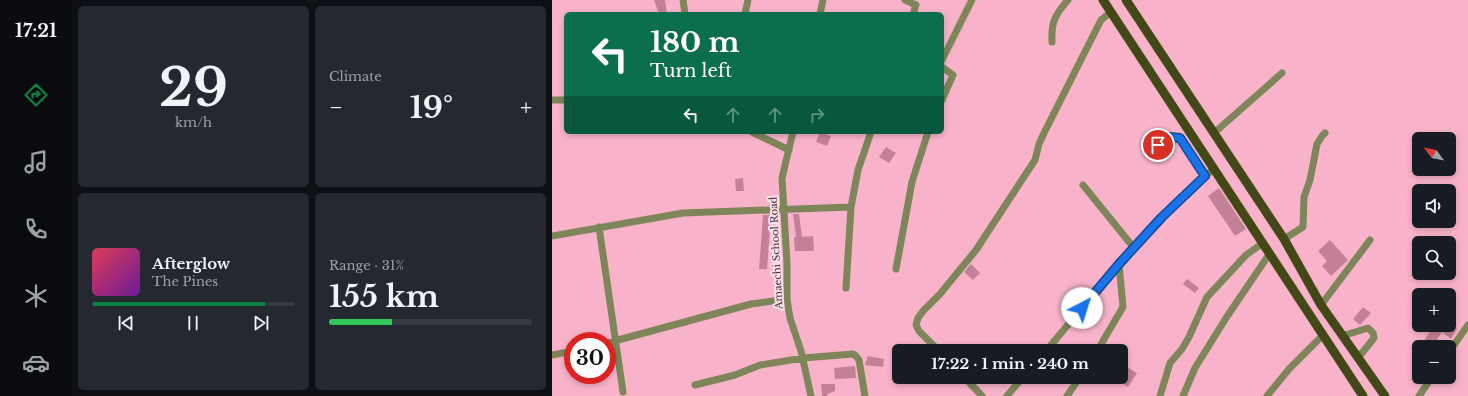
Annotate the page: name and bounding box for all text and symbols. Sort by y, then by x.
text: 17:21 [15,20,57,42]
text: 180 m [650,25,740,60]
icon: left [584,28,636,80]
text: 29 [159,56,228,120]
text: Turn left [650,60,732,82]
text: Climate [329,68,382,85]
icon: directions [22,81,50,109]
text: 19° [410,89,453,126]
text: − [329,94,343,121]
text: + [520,94,532,121]
icon: left [680,104,702,126]
icon: ahead [722,104,744,126]
icon: ahead [764,104,786,126]
icon: right [806,104,828,126]
text: km/h [175,114,212,131]
pin [1141,128,1175,162]
north arrow [1412,132,1456,176]
map controls [1412,132,1456,384]
icon: arrive [1147,134,1169,156]
icon: music [22,148,50,176]
button: sound [1412,184,1456,228]
street label: Amaechi School Road [767,196,785,311]
icon: phone [22,215,50,243]
button: search [1412,236,1456,280]
text: Afterglow [152,254,230,273]
text: Range · 31% [329,257,404,274]
text: The Pines [152,273,218,290]
text: 155 km [329,278,439,315]
icon: climate [22,282,50,310]
position arrow [1061,287,1103,329]
button: + [1412,288,1456,332]
icon: previous [115,312,137,334]
icon: pause [182,312,204,334]
icon: next [250,312,272,334]
speed limit sign: 30 [564,332,616,384]
button: − [1412,340,1456,384]
icon: car [22,349,50,377]
text: 17:22 · 1 min · 240 m [931,354,1089,373]

